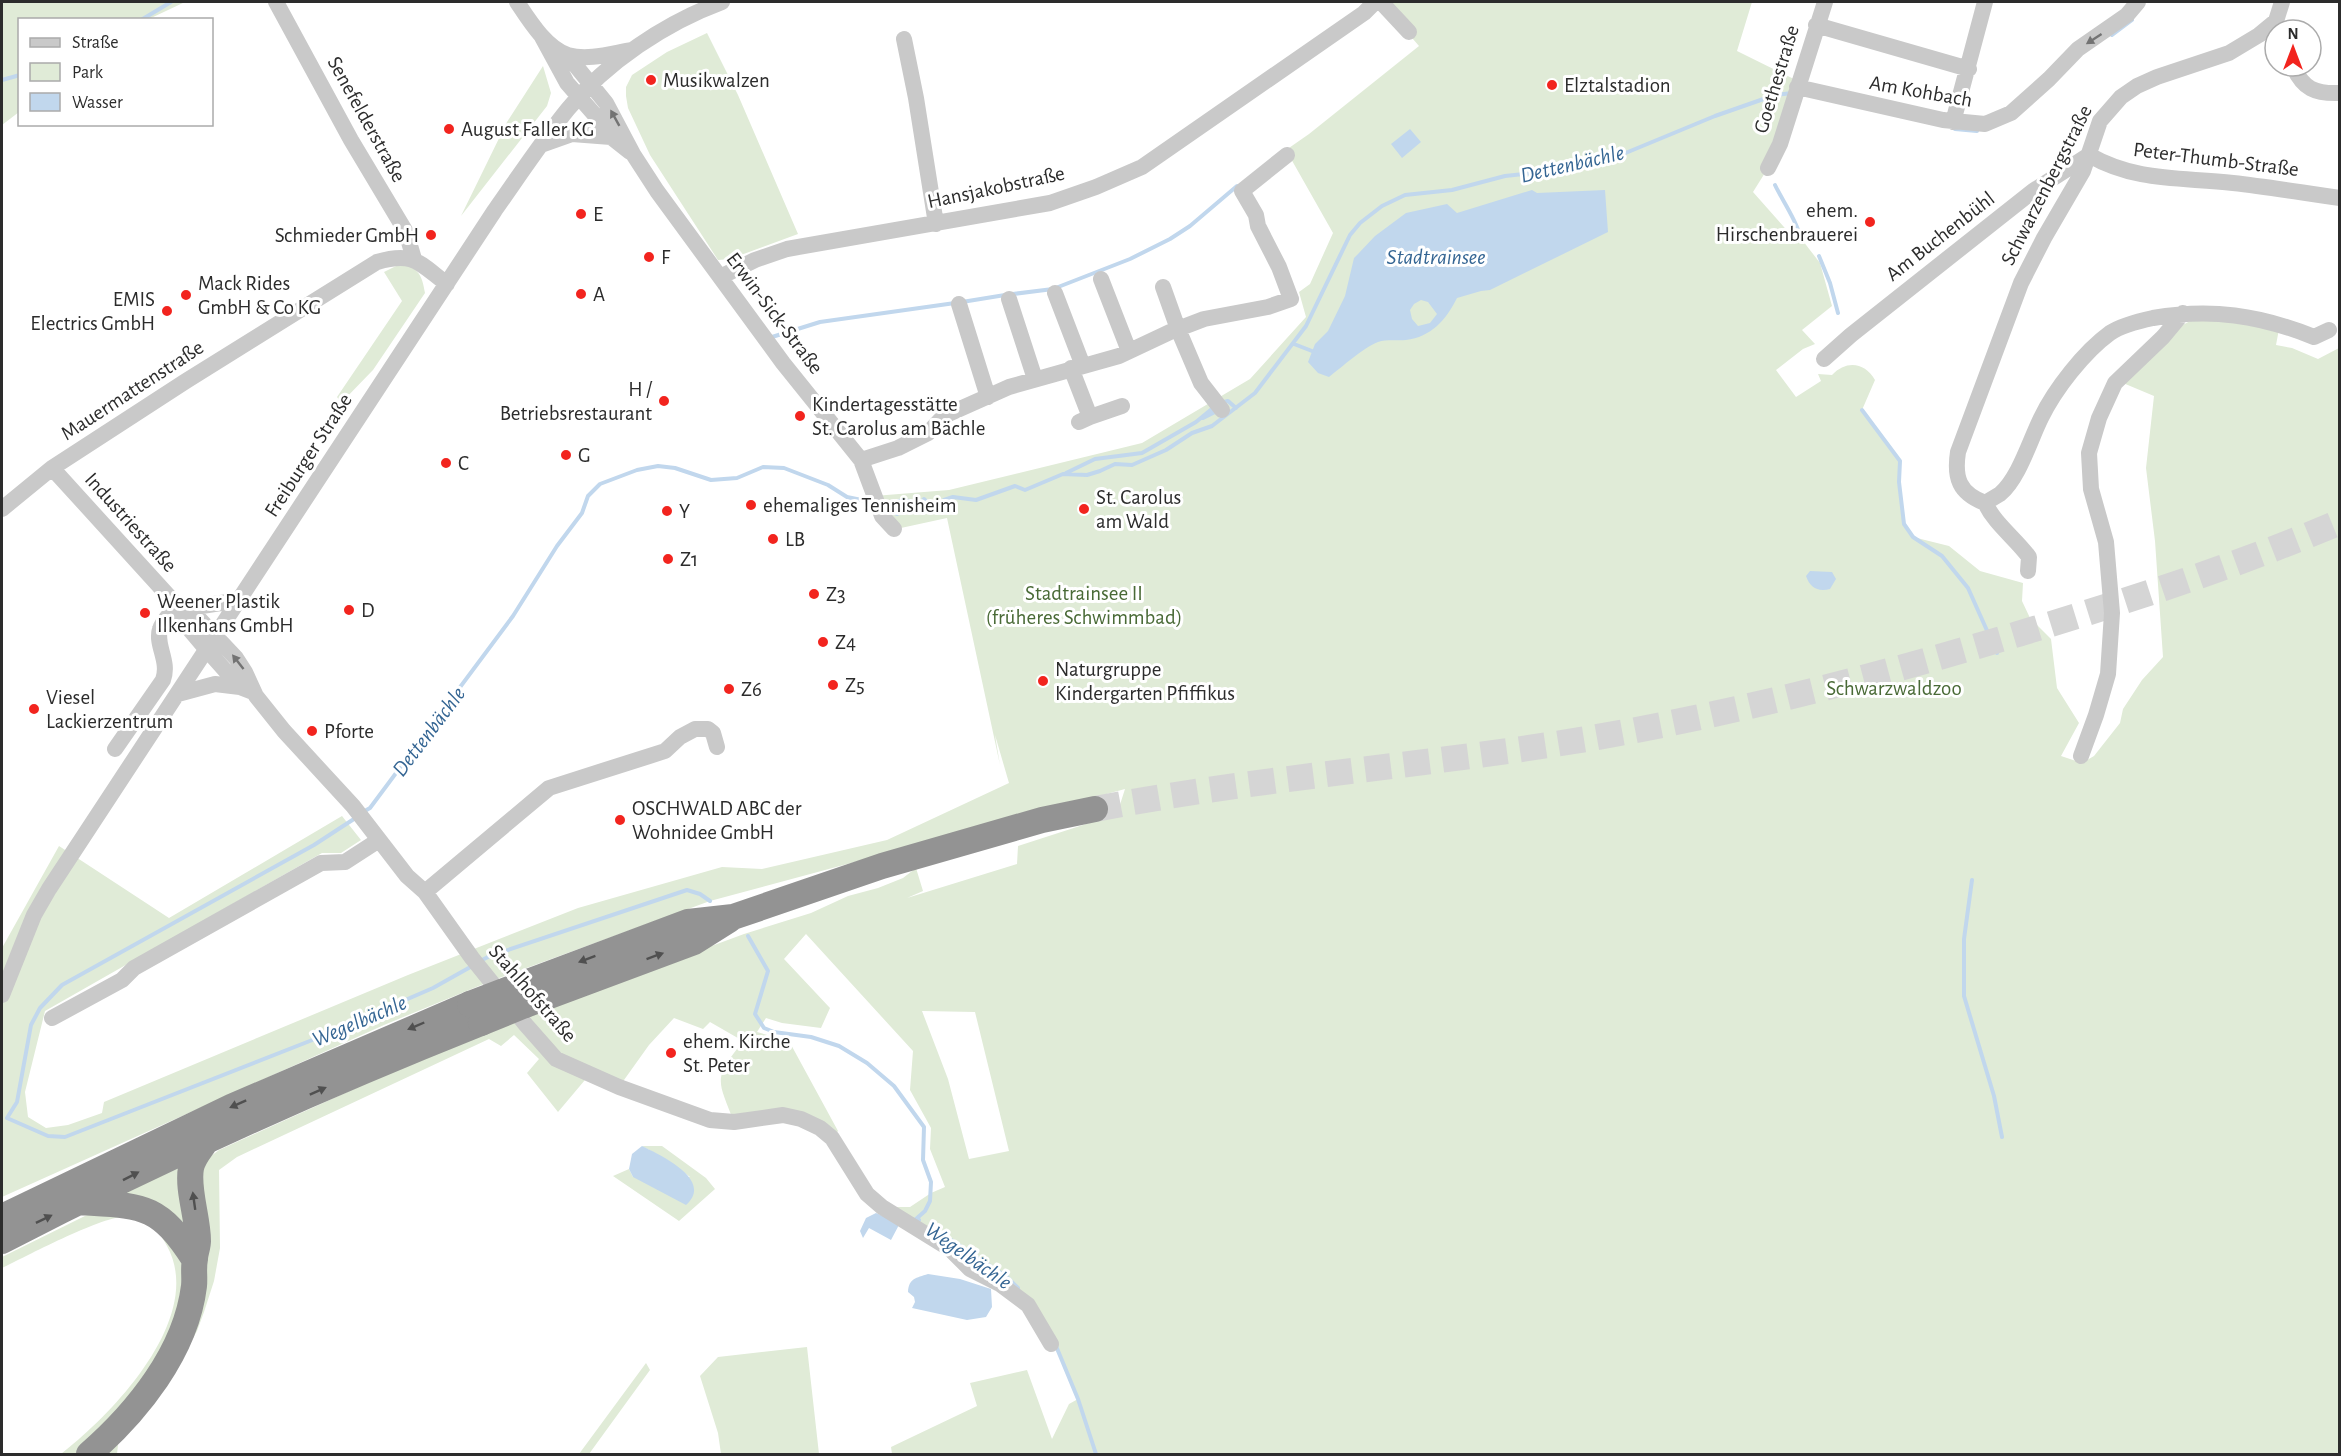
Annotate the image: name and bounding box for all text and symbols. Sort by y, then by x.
legend [18,18,213,126]
north arrow [2263,18,2323,78]
street label: Goethestraße [1750,23,1803,136]
text: N [2287,26,2299,42]
one-way arrow [2086,33,2102,45]
text: Straße [72,34,118,52]
street label: Senefelderstraße [323,53,410,186]
text: Park [72,64,104,82]
place label: Musikwalzen [663,70,770,91]
street label: Am Kohbach [1868,72,1974,111]
marker: Musikwalzen [644,73,658,87]
place label: Elztalstadion [1564,75,1671,96]
marker: Elztalstadion [1545,78,1559,92]
text: Wasser [72,94,123,112]
street label: Schwarzenbergstraße [1997,102,2096,269]
one-way arrow [610,109,620,126]
place label: August Faller KG [461,119,594,140]
marker: August Faller KG [442,122,456,136]
street label: Peter-Thumb-Straße [2132,139,2300,180]
water label: Dettenbächle [1518,141,1626,187]
street label: Hansjakobstraße [926,163,1067,212]
street label: Am Buchenbühl [1882,188,1999,285]
place label: ehem. Hirschenbrauerei [1716,200,1858,245]
place label: E [593,204,603,225]
marker: E [574,207,588,221]
marker: ehem. Hirschenbrauerei [1863,215,1877,229]
place label: Schmieder GmbH [275,225,419,246]
marker: Schmieder GmbH [424,228,438,242]
water label: Stadtrainsee [1386,246,1486,268]
place label: F [661,247,671,268]
street label: Erwin-Sick-Straße [722,249,827,378]
marker: F [642,250,656,264]
place label: Mack Rides GmbH & Co KG [198,273,321,318]
place label: A [593,284,605,305]
marker: A [574,287,588,301]
marker: Mack Rides GmbH & Co KG [179,288,193,302]
place label: EMIS Electrics GmbH [30,289,155,334]
marker: EMIS Electrics GmbH [160,304,174,318]
street label: Mauermattenstraße [57,337,207,444]
place label: H / Betriebsrestaurant [500,379,653,424]
street label: Freiburger Straße [261,390,356,521]
marker: H / Betriebsrestaurant [657,394,671,408]
place label: Kindertagesstätte St. Carolus am Bächle [812,394,985,439]
marker: Kindertagesstätte St. Carolus am Bächle [793,409,807,423]
place label: G [578,445,591,466]
marker: G [559,448,573,462]
place label: C [458,453,469,474]
marker: C [439,456,453,470]
street label: Industriestraße [81,469,181,576]
place label: St. Carolus am Wald [1096,487,1181,532]
place label: ehemaliges Tennisheim [763,495,957,516]
marker: ehemaliges Tennisheim [744,498,758,512]
place label: Y [679,501,690,522]
marker: St. Carolus am Wald [1077,502,1091,516]
marker: Y [660,504,674,518]
place label: LB [785,529,805,550]
marker: LB [766,532,780,546]
place label: Z1 [680,549,698,570]
marker: Z1 [661,552,675,566]
park label: Stadtrainsee II (früheres Schwimmbad) [986,583,1182,628]
place label: Z3 [826,584,846,605]
marker: Z3 [807,587,821,601]
place label: Weener Plastik Ilkenhans GmbH [157,591,294,636]
place label: D [361,600,375,621]
marker: D [342,603,356,617]
marker: Weener Plastik Ilkenhans GmbH [138,606,152,620]
place label: Z4 [835,632,856,653]
marker: Z4 [816,635,830,649]
one-way arrow [231,654,244,670]
place label: Naturgruppe Kindergarten Pfiffikus [1055,659,1235,704]
marker: Naturgruppe Kindergarten Pfiffikus [1036,674,1050,688]
place label: Z5 [845,675,865,696]
marker: Z5 [826,678,840,692]
park label: Schwarzwaldzoo [1826,678,1962,699]
place label: Z6 [741,679,762,700]
marker: Z6 [722,682,736,696]
water label: Dettenbächle [388,683,469,780]
place label: Viesel Lackierzentrum [46,687,173,732]
marker: Viesel Lackierzentrum [27,702,41,716]
place label: Pforte [324,721,374,742]
marker: Pforte [305,724,319,738]
place label: OSCHWALD ABC der Wohnidee GmbH [632,798,802,843]
marker: OSCHWALD ABC der Wohnidee GmbH [613,813,627,827]
street label: Stahlhofstraße [485,941,580,1046]
one-way arrow [646,951,664,961]
one-way arrow [578,954,596,964]
water label: Wegelbächle [309,991,410,1051]
one-way arrow [407,1021,425,1031]
place label: ehem. Kirche St. Peter [683,1031,790,1076]
marker: ehem. Kirche St. Peter [664,1046,678,1060]
one-way arrow [309,1086,327,1095]
one-way arrow [228,1099,246,1109]
one-way arrow [122,1171,140,1181]
one-way arrow [190,1191,199,1210]
one-way arrow [36,1215,53,1224]
water label: Wegelbächle [921,1218,1016,1294]

